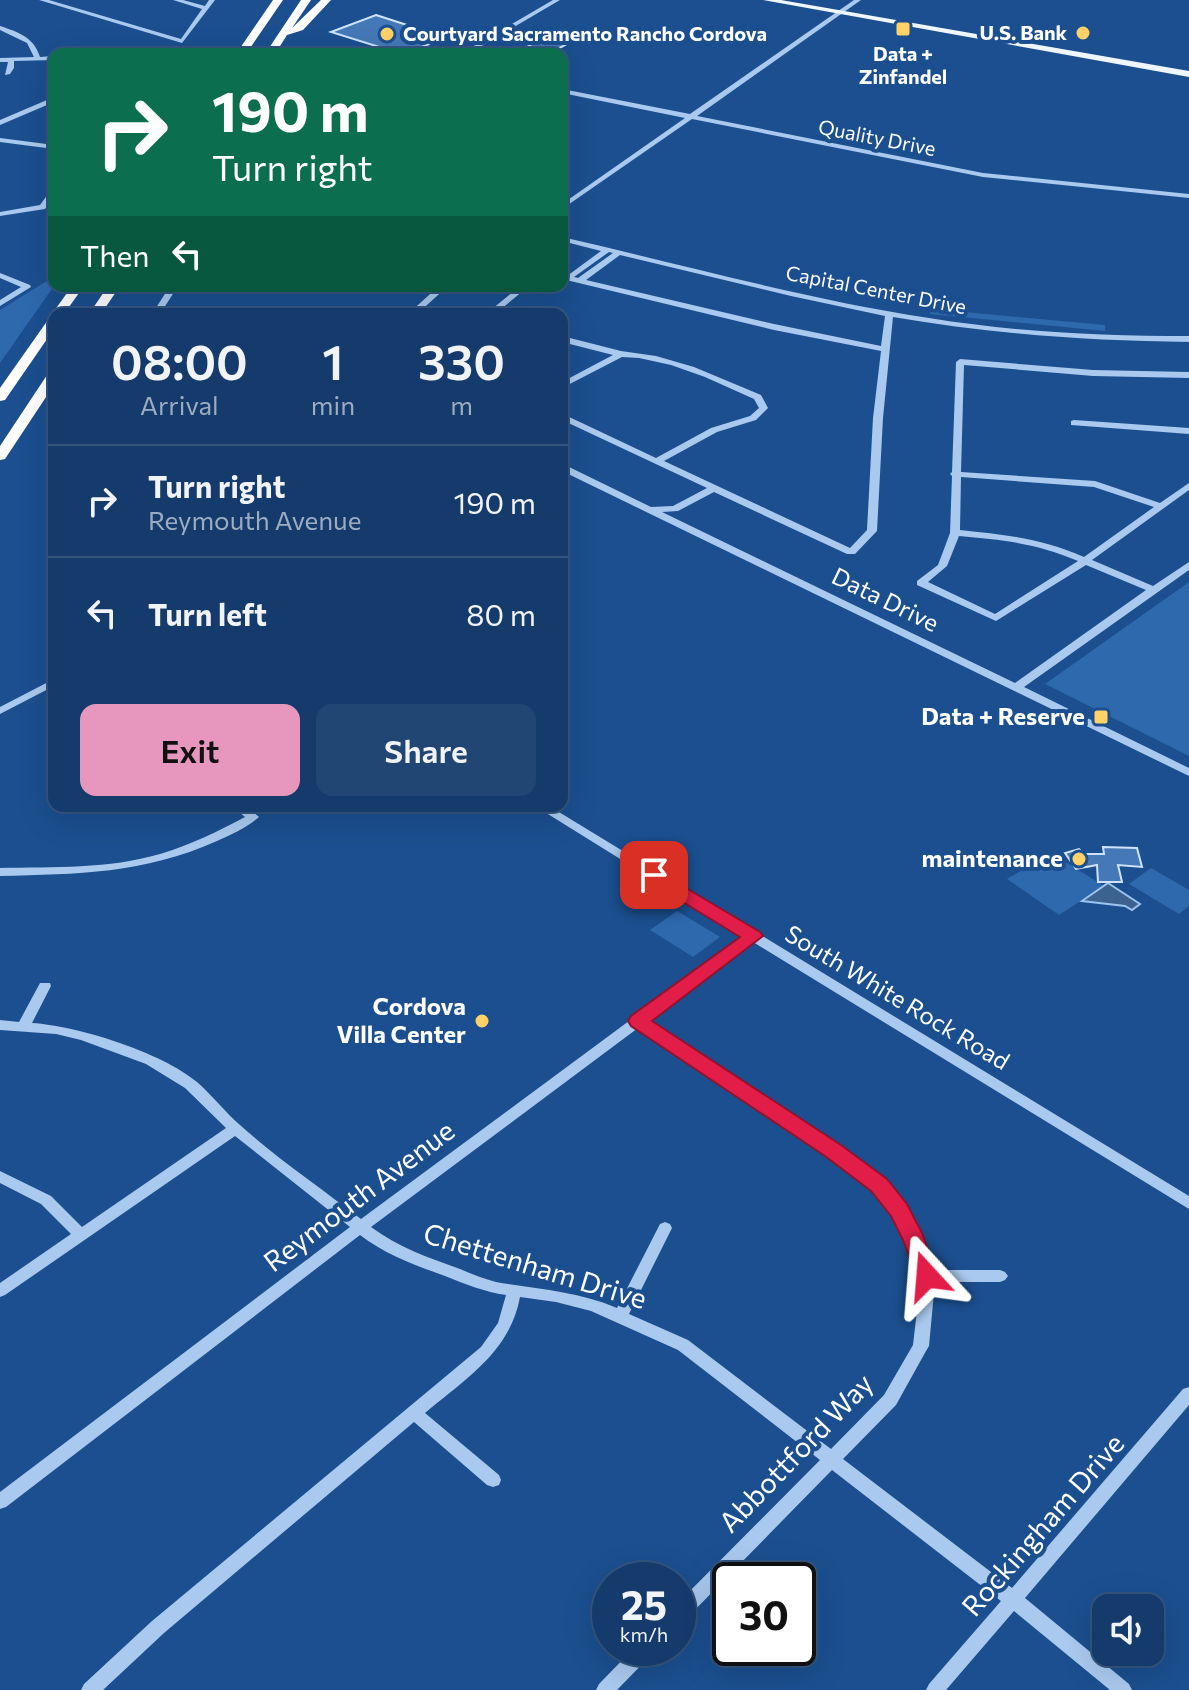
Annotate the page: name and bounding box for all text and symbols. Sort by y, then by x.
marker: Data + Zinfandel [894,20,912,38]
place label: U.S. Bank [980,20,1068,44]
place label: Courtyard Sacramento Rancho Cordova [403,21,767,45]
marker: U.S. Bank [1074,24,1092,42]
marker: Courtyard Sacramento Rancho Cordova [378,25,396,43]
place label: Data + Zinfandel [859,41,947,88]
text: 190 m [212,75,369,144]
icon: right [80,80,184,184]
street label: Quality Drive [817,114,938,160]
text: Turn right [212,144,373,188]
icon: left [165,232,209,276]
text: Then [80,236,149,273]
street label: Capital Center Drive [784,260,968,318]
text: 08:00 [111,331,248,390]
text: 1 [322,331,344,390]
text: 330 [418,331,505,390]
text: Arrival [140,389,219,420]
text: min [311,389,355,420]
text: m [450,389,473,420]
text: Turn right [148,467,285,504]
icon: right [80,479,124,523]
text: 190 m [453,483,536,520]
text: Reymouth Avenue [148,504,361,535]
street label: Data Drive [828,560,944,637]
icon: left [80,591,124,635]
text: Turn left [148,595,267,632]
text: 80 m [466,595,536,632]
place label: Data + Reserve [921,701,1085,730]
button: Exit [80,704,300,796]
button: Share [316,704,536,796]
marker: Data + Reserve [1092,708,1110,726]
pin [620,841,688,909]
place label: maintenance [921,843,1063,872]
marker: maintenance [1070,850,1088,868]
icon: arrive [632,853,676,897]
street label: South White Rock Road [780,918,1015,1075]
place label: Cordova Villa Center [336,991,466,1048]
marker: Cordova Villa Center [473,1012,491,1030]
street label: Reymouth Avenue [256,1112,460,1278]
street label: Chettenham Drive [420,1215,651,1315]
position arrow [885,1234,969,1318]
street label: Abbottford Way [711,1366,879,1539]
street label: Rockingham Drive [954,1426,1131,1622]
speed limit sign: 30 [712,1562,816,1666]
text: 25 [621,1579,667,1628]
map controls [1092,1594,1164,1666]
button: sound [1092,1594,1164,1666]
text: km/h [620,1622,668,1646]

